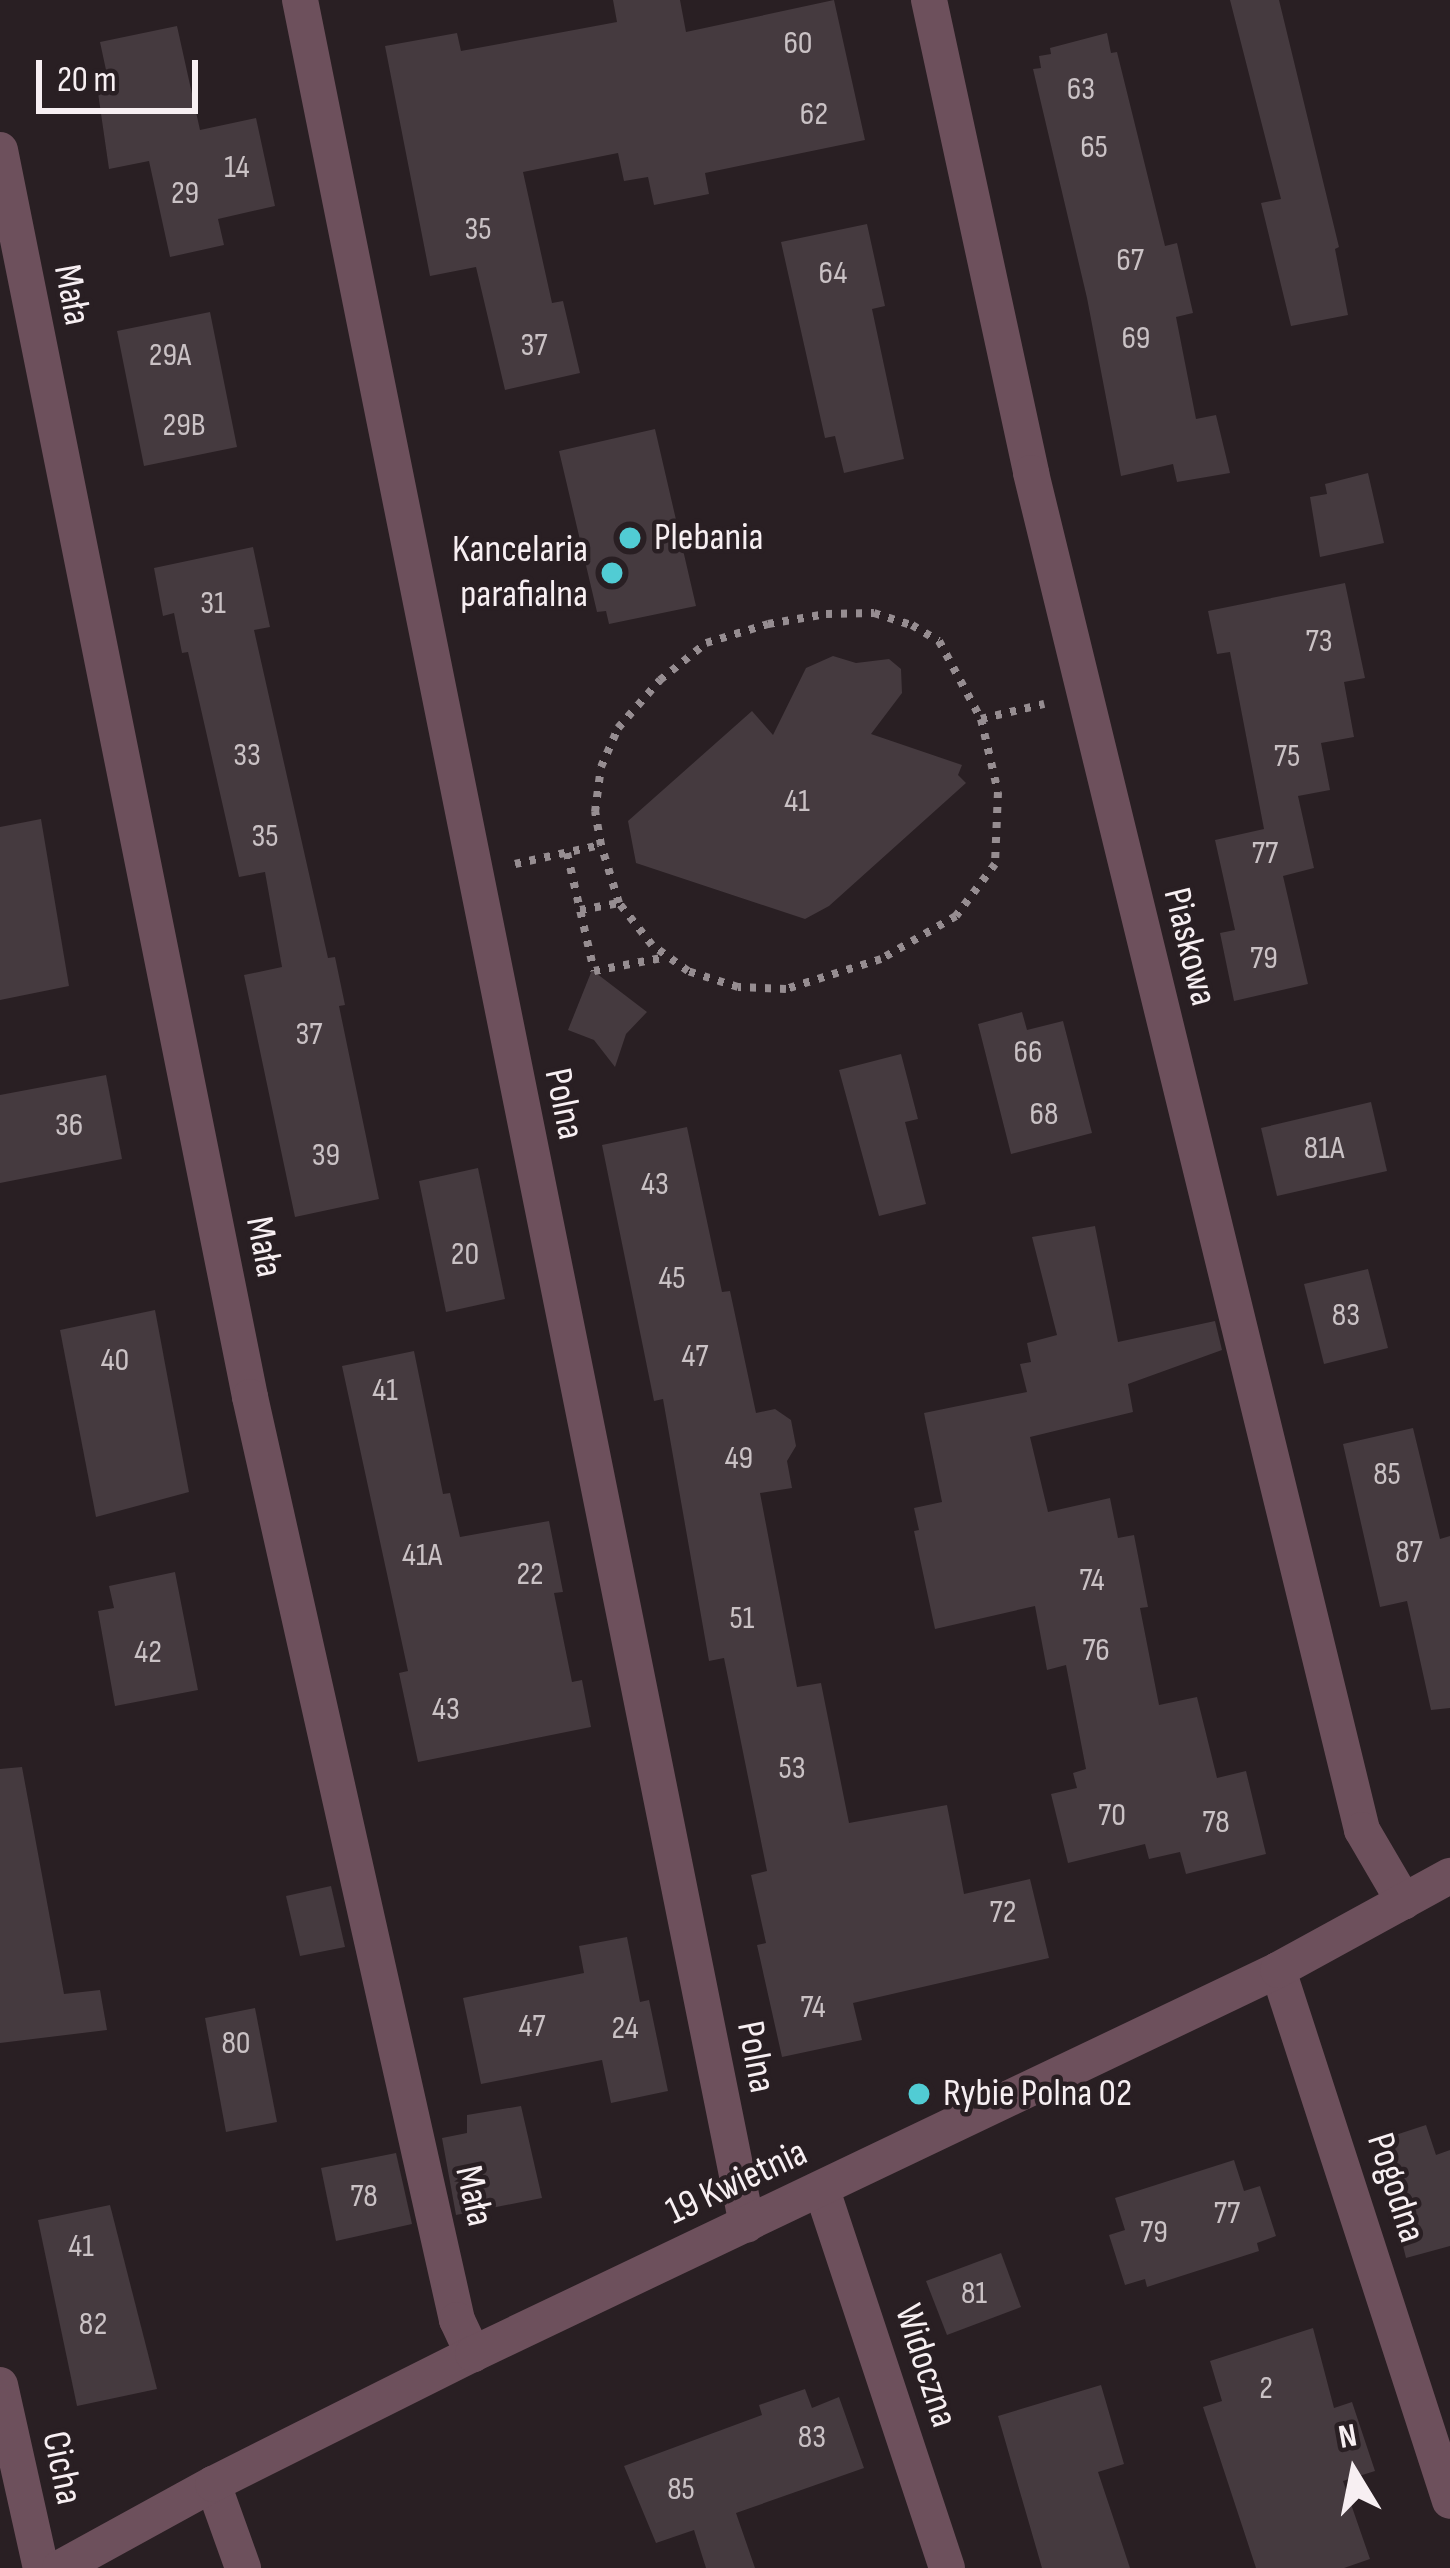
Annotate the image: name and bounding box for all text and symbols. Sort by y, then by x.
house number: 60 [783,24,813,64]
scale bar [42,36,204,110]
text: 20 m [57,59,117,102]
house number: 63 [1067,70,1095,110]
house number: 62 [800,95,828,135]
house number: 65 [1080,128,1108,168]
house number: 14 [224,148,250,188]
house number: 29 [171,174,199,214]
house number: 35 [464,210,492,250]
house number: 67 [1116,241,1144,281]
house number: 64 [819,254,847,294]
street label: Mała [42,261,100,329]
house number: 69 [1122,319,1150,359]
house number: 37 [520,326,548,366]
house number: 29A [149,336,191,376]
house number: 29B [163,406,205,446]
place label: Plebania [654,515,764,561]
marker: Plebania [617,525,643,551]
place label: Kancelaria parafialna [452,528,588,619]
marker: Kancelaria parafialna [599,560,625,586]
house number: 31 [200,584,226,624]
house number: 73 [1305,622,1333,662]
house number: 33 [233,736,261,776]
house number: 75 [1274,737,1300,777]
house number: 41 [784,782,810,822]
house number: 35 [251,817,279,857]
house number: 77 [1252,834,1278,874]
street label: Piaskowa [1152,883,1226,1011]
house number: 79 [1250,939,1278,979]
house number: 37 [295,1015,323,1055]
house number: 66 [1014,1033,1042,1073]
street label: Polna [533,1064,593,1144]
house number: 68 [1030,1095,1058,1135]
house number: 36 [55,1106,83,1146]
house number: 81A [1304,1129,1344,1169]
house number: 39 [312,1136,340,1176]
house number: 43 [641,1165,669,1205]
street label: Mała [234,1213,292,1281]
house number: 20 [451,1235,479,1275]
house number: 45 [658,1259,686,1299]
house number: 83 [1332,1296,1360,1336]
house number: 47 [682,1337,708,1377]
house number: 40 [101,1341,129,1381]
house number: 41 [372,1371,398,1411]
house number: 49 [725,1439,753,1479]
house number: 85 [1373,1455,1401,1495]
house number: 87 [1395,1533,1423,1573]
house number: 41A [402,1536,442,1576]
house number: 22 [516,1555,544,1595]
house number: 74 [1079,1561,1105,1601]
house number: 51 [730,1599,754,1639]
house number: 76 [1082,1631,1110,1671]
house number: 42 [134,1633,162,1673]
house number: 43 [432,1690,460,1730]
house number: 53 [778,1749,806,1789]
house number: 70 [1098,1796,1126,1836]
house number: 78 [1202,1803,1230,1843]
house number: 72 [990,1893,1016,1933]
house number: 74 [800,1988,826,2028]
house number: 47 [519,2007,545,2047]
house number: 24 [611,2009,639,2049]
street label: Polna [725,2017,785,2097]
house number: 80 [221,2024,251,2064]
place label: Rybie Polna 02 [943,2071,1132,2117]
marker: Rybie Polna 02 [906,2081,932,2107]
street label: Pogodna [1355,2127,1435,2249]
street label: 19 Kwietnia [659,2130,815,2236]
street label: Mała [443,2161,503,2231]
house number: 78 [350,2177,378,2217]
house number: 77 [1214,2194,1240,2234]
house number: 79 [1140,2213,1168,2253]
house number: 41 [68,2227,94,2267]
house number: 81 [961,2274,987,2314]
street label: Widoczna [883,2299,967,2433]
house number: 82 [79,2305,107,2345]
house number: 2 [1259,2369,1273,2409]
north arrow [1294,2412,1414,2532]
text: N [1336,2415,1360,2458]
house number: 83 [798,2418,826,2458]
street label: Cicha [30,2427,92,2509]
house number: 85 [667,2470,695,2510]

